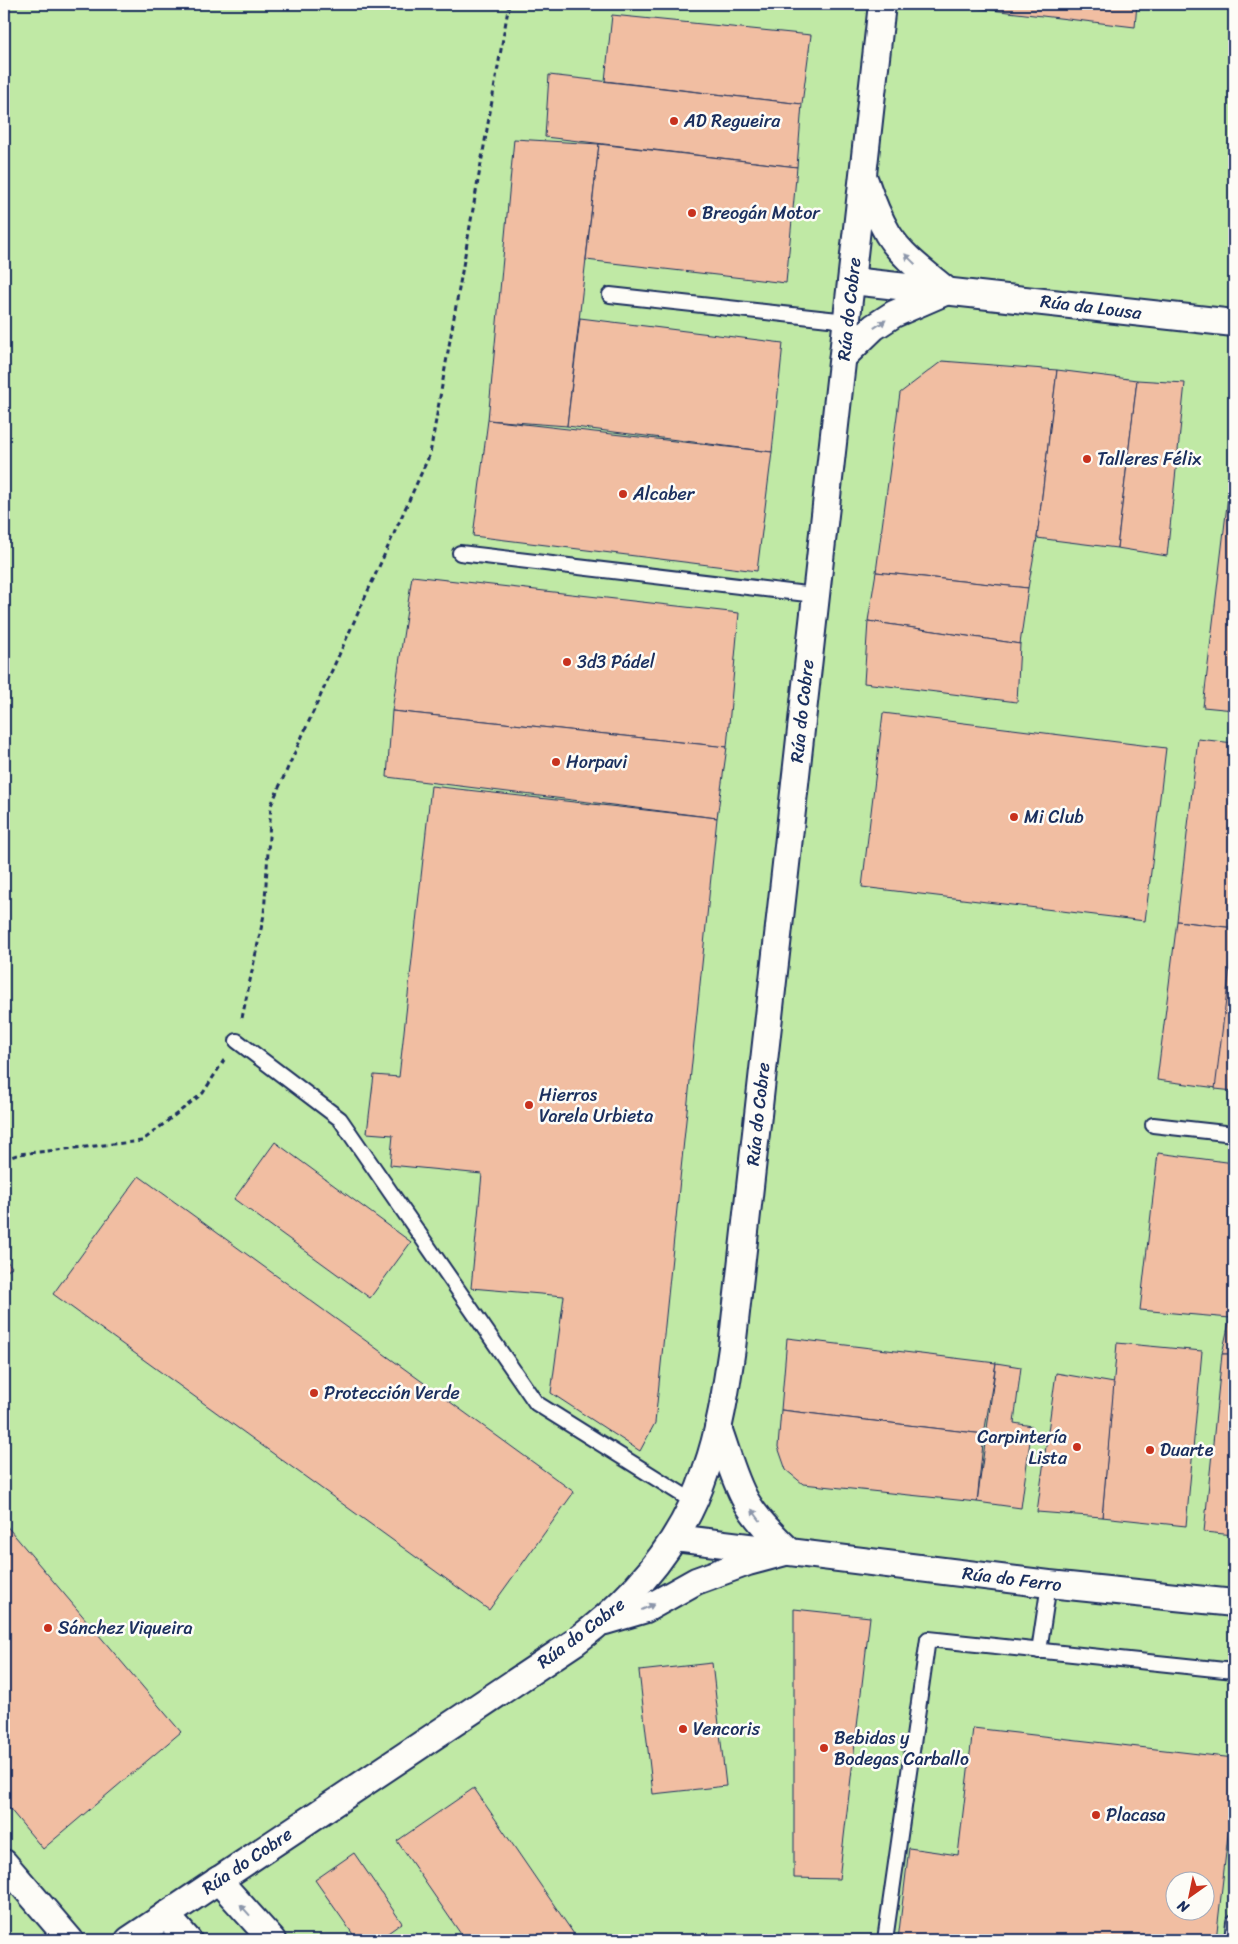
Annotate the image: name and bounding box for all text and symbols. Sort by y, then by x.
place label: AD Regueira [683,105,781,137]
marker: AD Regueira [668,115,680,127]
place label: Breogán Motor [702,197,821,229]
marker: Breogán Motor [686,207,698,219]
one-way arrow [905,253,917,265]
street label: Rúa do Cobre [828,256,870,362]
street label: Rúa da Lousa [1039,285,1144,329]
one-way arrow [873,319,887,329]
place label: Talleres Félix [1097,443,1202,475]
marker: Talleres Félix [1081,453,1093,465]
place label: Alcaber [632,478,696,510]
marker: Alcaber [617,488,629,500]
place label: 3d3 Pádel [577,646,656,678]
marker: 3d3 Pádel [561,656,573,668]
street label: Rúa do Cobre [781,658,823,764]
place label: Horpavi [566,746,628,778]
marker: Horpavi [550,756,562,768]
place label: Mi Club [1024,801,1084,833]
marker: Mi Club [1008,811,1020,823]
street label: Rúa do Cobre [737,1061,779,1167]
place label: Hierros Varela Urbieta [539,1079,653,1132]
marker: Hierros Varela Urbieta [523,1099,535,1111]
place label: Protección Verde [324,1377,460,1409]
marker: Protección Verde [308,1387,320,1399]
place label: Carpintería Lista [977,1421,1068,1474]
place label: Duarte [1160,1434,1214,1466]
marker: Carpintería Lista [1071,1441,1083,1453]
marker: Duarte [1144,1444,1156,1456]
one-way arrow [751,1509,762,1522]
street label: Rúa do Ferro [960,1557,1064,1601]
street label: Rúa do Cobre [530,1589,632,1677]
one-way arrow [641,1603,655,1611]
place label: Sánchez Viqueira [58,1612,193,1644]
marker: Sánchez Viqueira [42,1622,54,1634]
place label: Vencoris [693,1713,761,1745]
place label: Bebidas y Bodegas Carballo [834,1722,969,1775]
marker: Vencoris [677,1723,689,1735]
marker: Bebidas y Bodegas Carballo [818,1742,830,1754]
place label: Placasa [1106,1799,1166,1831]
marker: Placasa [1090,1809,1102,1821]
street label: Rúa do Cobre [195,1819,299,1903]
north arrow [1166,1872,1216,1922]
text: N [1172,1893,1195,1920]
one-way arrow [240,1904,251,1916]

